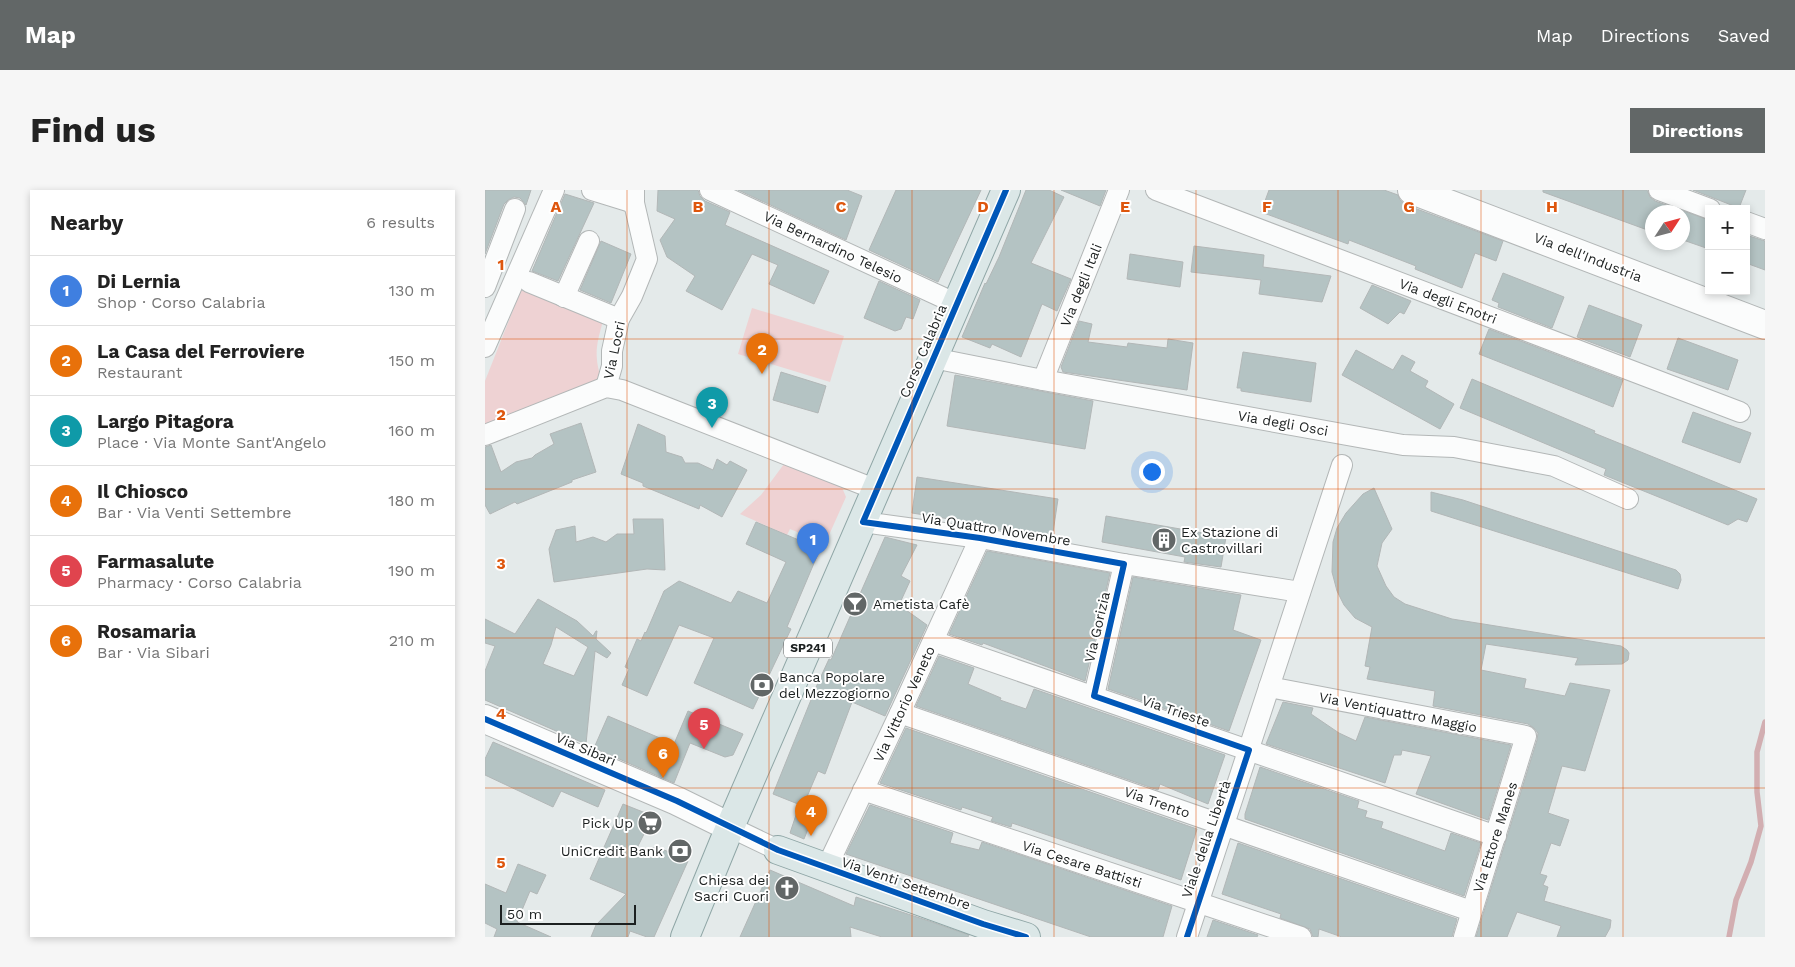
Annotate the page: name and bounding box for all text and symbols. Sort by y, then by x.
text: Map [25,21,76,49]
text: Map [1536,25,1573,46]
text: Directions [1601,25,1690,46]
text: Saved [1718,25,1770,46]
button: Directions [1630,108,1765,153]
text: Find us [30,109,156,151]
text: A [551,197,562,216]
text: B [693,197,704,216]
text: C [836,197,847,216]
text: D [977,197,989,216]
text: E [1120,197,1130,216]
text: F [1262,197,1272,216]
text: G [1403,197,1415,216]
text: H [1546,197,1558,216]
north arrow [1645,205,1690,250]
map controls [1705,205,1750,295]
button: + [1705,205,1750,250]
street label: Via Bernardino Telesio [761,208,905,286]
text: Nearby [50,210,123,235]
text: 6 results [366,213,435,232]
street label: Via dell'Industria [1532,229,1644,285]
street label: Via degli Itali [1057,241,1105,329]
button: − [1705,250,1750,295]
text: 1 [498,255,504,274]
text: Di Lernia [97,270,180,293]
street label: Via degli Enotri [1397,275,1499,327]
text: 1 [63,281,69,300]
text: 130 m [389,281,435,300]
text: Shop · Corso Calabria [97,293,265,312]
street label: Corso Calabria [896,302,950,400]
street label: Via Locri [600,319,628,381]
pin: 2 [746,333,778,374]
text: La Casa del Ferroviere [97,340,305,363]
text: 2 [61,351,71,370]
text: 150 m [389,351,435,370]
text: Restaurant [97,363,183,382]
pin: 3 [696,387,728,428]
text: 2 [496,405,506,424]
street label: Via degli Osci [1236,407,1330,439]
text: Largo Pitagora [97,410,234,433]
text: 3 [61,421,71,440]
text: 160 m [388,421,435,440]
text: Place · Via Monte Sant'Angelo [97,433,326,452]
your location [1139,459,1165,485]
text: Il Chiosco [97,480,188,503]
text: 4 [61,491,71,510]
text: 180 m [388,491,435,510]
text: Bar · Via Venti Settembre [97,503,292,522]
street label: Via Quattro Novembre [920,509,1072,549]
pin: 1 [797,523,829,564]
place label: Ex Stazione di Castrovillari [1181,524,1278,556]
building icon: Ex Stazione di Castrovillari [1151,527,1177,553]
text: Farmasalute [97,550,214,573]
text: 3 [496,554,506,573]
text: 5 [61,561,71,580]
text: 190 m [388,561,435,580]
text: Pharmacy · Corso Calabria [97,573,302,592]
street label: Via Gorizia [1081,590,1113,664]
bar icon: Ametista Cafè [842,591,868,617]
place label: Ametista Cafè [873,596,970,612]
text: Rosamaria [97,620,196,643]
text: 6 [61,631,71,650]
text: 210 m [389,631,435,650]
road number: SP241 [784,638,832,658]
text: Bar · Via Sibari [97,643,210,662]
street label: Via Vittorio Veneto [870,643,938,765]
place label: Banca Popolare del Mezzogiorno [779,669,890,701]
bank icon: Banca Popolare del Mezzogiorno [749,672,775,698]
street label: Via Ventiquattro Maggio [1318,689,1478,735]
street label: Via Trieste [1140,692,1212,730]
text: 4 [496,704,506,723]
pin: 5 [688,708,720,749]
street label: Via Sibari [553,729,619,769]
pin: 6 [647,737,679,778]
street label: Viale della Libertà [1178,778,1234,900]
street label: Via Ettore Manes [1470,780,1520,894]
street label: Via Trento [1122,783,1192,821]
pin: 4 [795,795,827,836]
supermarket icon: Pick Up [637,810,663,836]
place label: Pick Up [582,815,633,831]
street label: Via Cesare Battisti [1020,837,1144,891]
bank icon: UniCredit Bank [667,838,693,864]
place label: UniCredit Bank [561,843,663,859]
text: 5 [496,853,506,872]
street label: Via Venti Settembre [839,853,973,913]
place label: Chiesa dei Sacri Cuori [694,872,769,904]
church icon: Chiesa dei Sacri Cuori [774,875,800,901]
scale bar [500,902,636,925]
text: 50 m [507,906,542,922]

